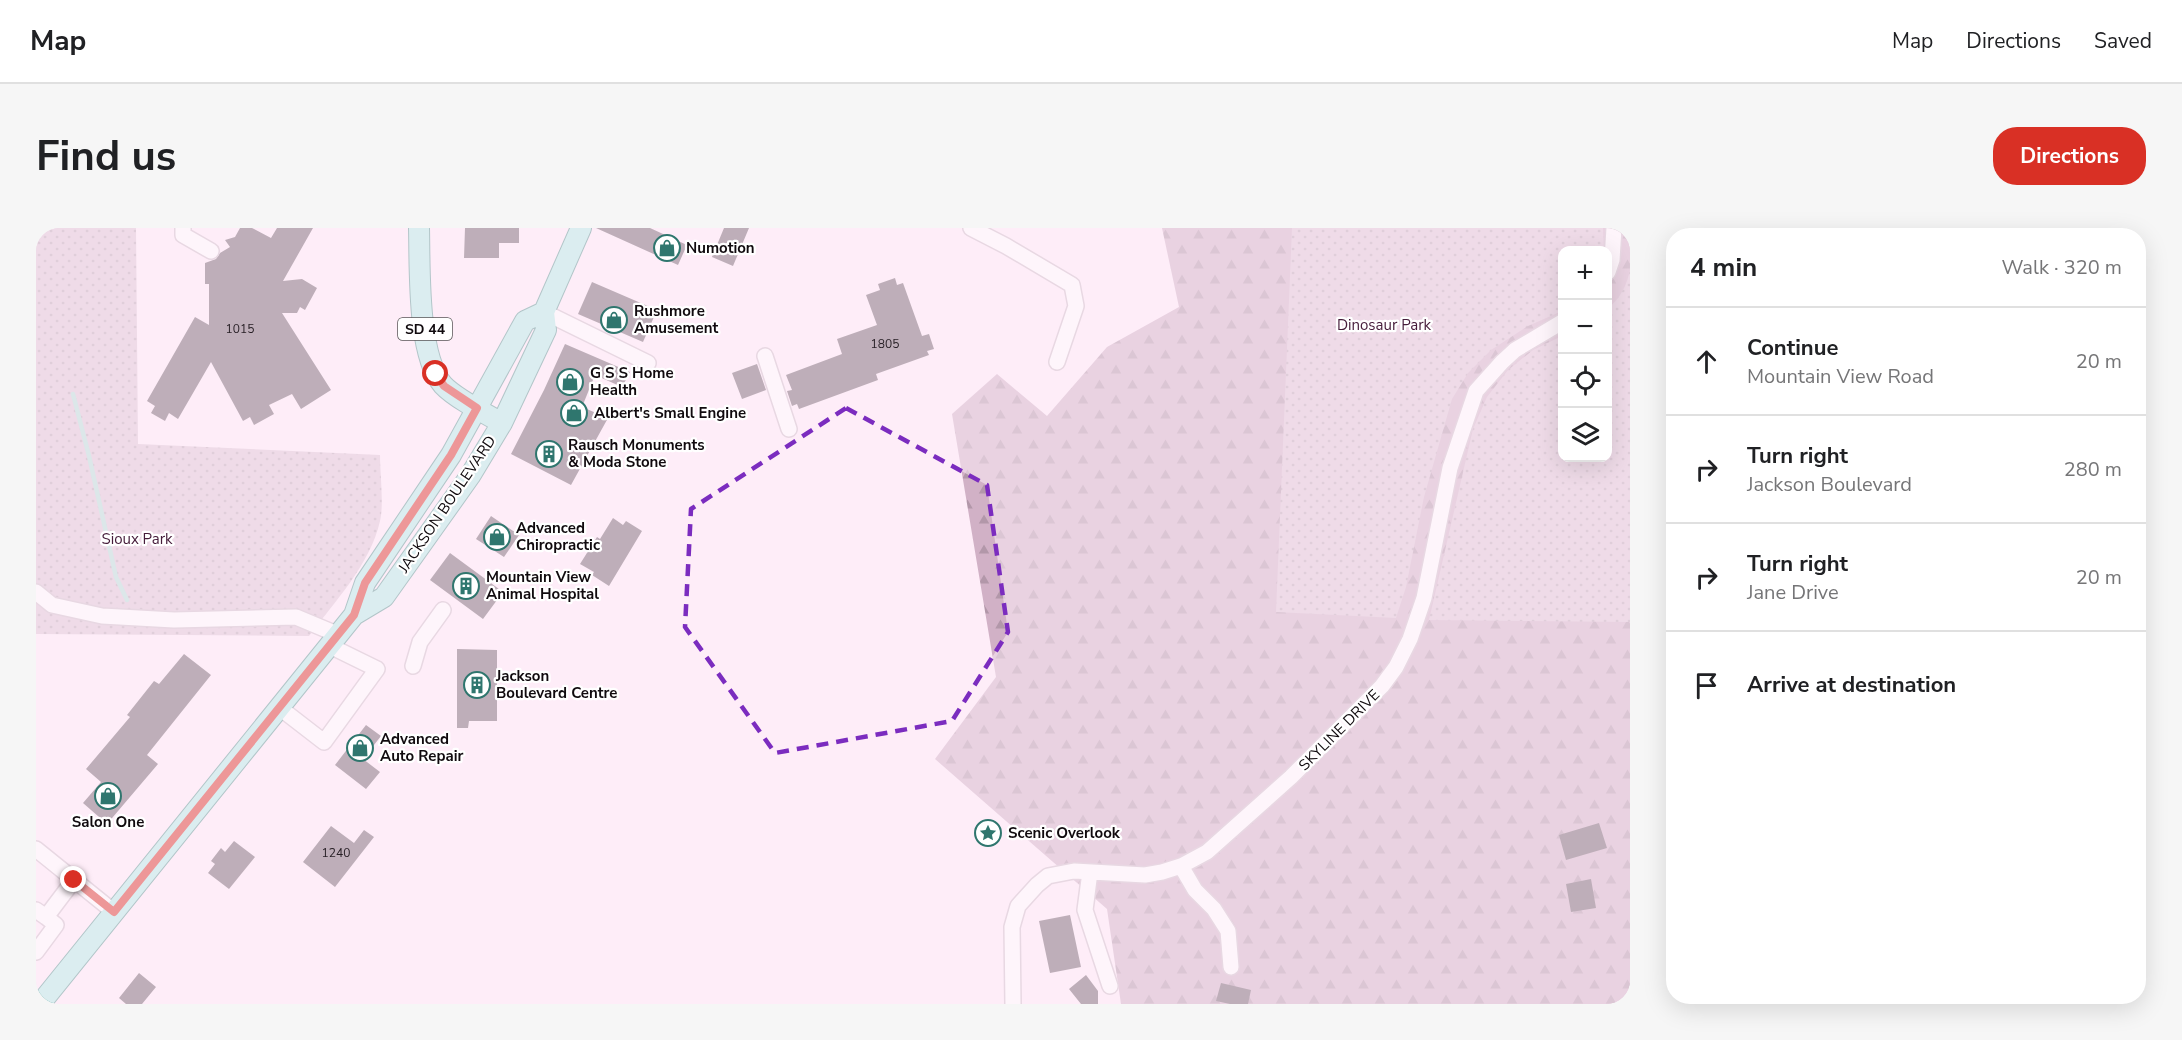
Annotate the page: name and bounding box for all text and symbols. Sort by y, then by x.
text: Map [30,22,86,60]
text: Map [1892,27,1933,55]
text: Directions [1966,27,2061,55]
text: Saved [2094,27,2152,55]
button: Directions [1993,127,2146,185]
text: Find us [36,128,176,185]
shop icon: Numotion [652,233,682,263]
place label: Numotion [686,238,755,258]
map controls [1558,246,1612,462]
button: + [1558,246,1612,300]
text: 4 min [1690,250,1757,285]
text: Walk · 320 m [2002,254,2122,281]
button: − [1558,300,1612,354]
place label: Rushmore Amusement [634,301,719,338]
shop icon: Rushmore Amusement [599,305,629,335]
park label: Dinosaur Park [1337,315,1432,335]
road number: SD 44 [398,318,452,340]
house number: 1015 [226,321,254,337]
text: Continue [1747,333,1838,363]
house number: 1805 [871,336,899,352]
icon: ahead [1690,345,1723,378]
text: 20 m [2076,348,2122,375]
button: locate [1558,354,1612,408]
route start [422,360,448,386]
place label: G S S Home Health [590,363,674,400]
text: Mountain View Road [1747,363,1934,390]
shop icon: G S S Home Health [555,367,585,397]
shop icon: Albert's Small Engine [559,398,589,428]
place label: Albert's Small Engine [594,403,746,423]
button: layers [1558,408,1612,462]
street label: JACKSON BOULEVARD [393,432,500,577]
place label: Rausch Monuments & Moda Stone [568,435,705,472]
building icon: Rausch Monuments & Moda Stone [534,439,564,469]
text: Turn right [1747,441,1848,471]
icon: right [1690,453,1723,486]
text: 280 m [2064,456,2122,483]
text: Jackson Boulevard [1747,471,1912,498]
place label: Advanced Chiropractic [516,518,600,555]
shop icon: Advanced Chiropractic [482,522,512,552]
park label: Sioux Park [101,529,173,549]
text: Turn right [1747,549,1848,579]
icon: right [1690,561,1723,594]
text: 20 m [2076,564,2122,591]
place label: Mountain View Animal Hospital [486,567,599,604]
building icon: Mountain View Animal Hospital [451,571,481,601]
text: Jane Drive [1747,579,1839,606]
place label: Jackson Boulevard Centre [495,666,617,703]
icon: arrive [1690,669,1723,702]
building icon: Jackson Boulevard Centre [462,670,492,700]
text: Arrive at destination [1747,670,1956,700]
street label: SKYLINE DRIVE [1294,685,1384,775]
place label: Advanced Auto Repair [380,729,463,766]
shop icon: Advanced Auto Repair [345,733,375,763]
shop icon: Salon One [93,781,123,811]
place label: Salon One [72,812,144,832]
place icon: Scenic Overlook [973,818,1003,848]
place label: Scenic Overlook [1008,823,1121,843]
house number: 1240 [322,845,350,861]
route end [60,866,86,892]

